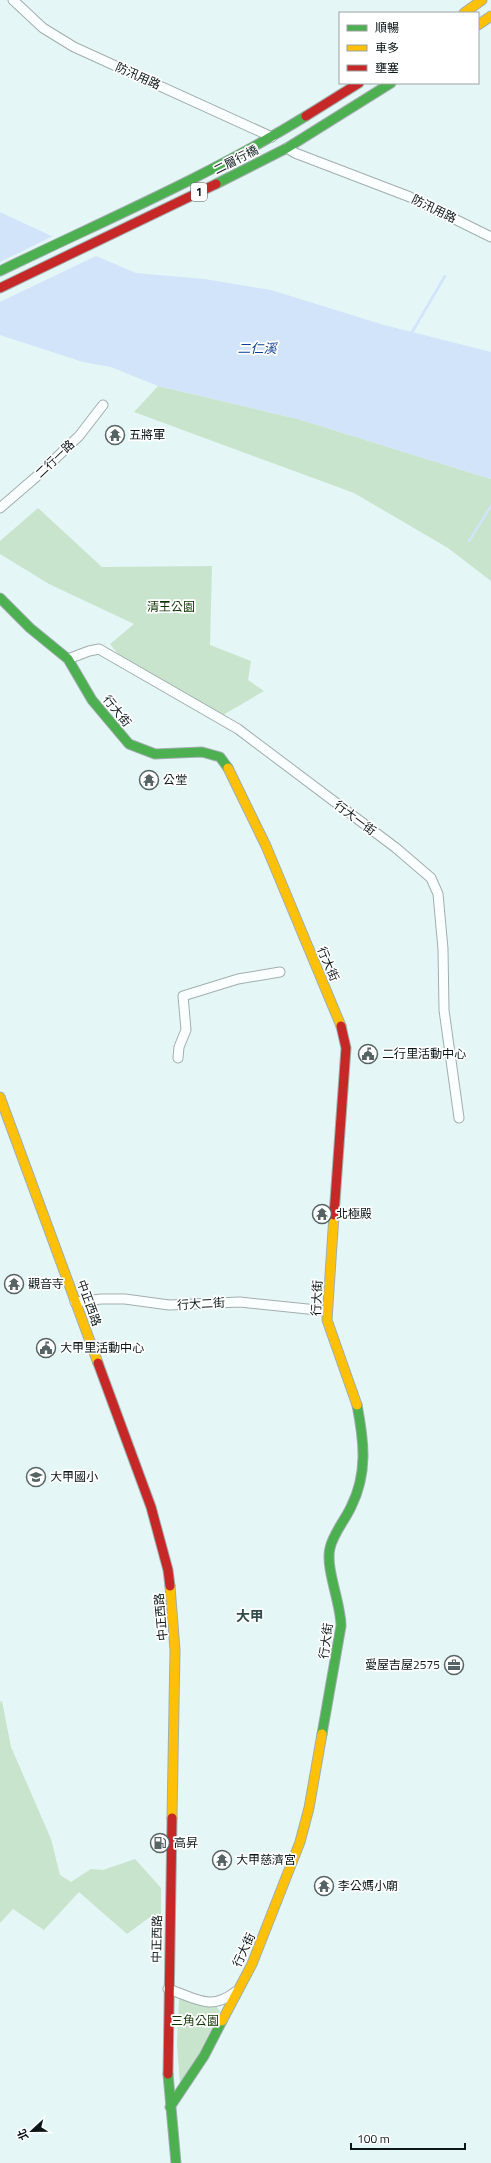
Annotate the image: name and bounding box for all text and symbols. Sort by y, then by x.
legend [339,12,479,84]
text: 順暢 [375,18,399,37]
text: 車多 [375,38,399,57]
street label: 防汛用路 [112,57,164,94]
text: 壅塞 [375,58,399,77]
street label: 二層行橋 [210,140,261,179]
road number: 1 [191,183,207,201]
street label: 防汛用路 [408,189,460,228]
water label: 二仁溪 [237,338,278,358]
temple icon: 五將軍 [104,424,126,446]
place label: 五將軍 [129,425,165,444]
street label: 二行一路 [31,435,79,482]
park label: 清王公園 [147,597,195,616]
street label: 行大街 [99,691,136,731]
temple icon: 公堂 [138,769,160,791]
place label: 公堂 [163,770,187,789]
street label: 行大一街 [330,796,380,840]
street label: 行大街 [313,944,344,984]
public building icon: 二行里活動中心 [357,1043,379,1065]
place label: 二行里活動中心 [382,1044,466,1063]
temple icon: 北極殿 [311,1203,333,1225]
place label: 北極殿 [336,1204,372,1223]
temple icon: 觀音寺 [3,1273,25,1295]
place label: 觀音寺 [28,1274,64,1293]
street label: 中正西路 [72,1277,107,1329]
street label: 行大街 [306,1279,327,1316]
street label: 行大二街 [177,1293,225,1314]
public building icon: 大甲里活動中心 [35,1337,57,1359]
place label: 大甲里活動中心 [60,1338,144,1357]
school or university icon: 大甲國小 [25,1466,47,1488]
place label: 大甲國小 [50,1467,98,1486]
street label: 中正西路 [149,1592,172,1642]
district label: 大甲 [236,1605,264,1626]
street label: 行大街 [314,1622,337,1660]
office icon: 愛屋吉屋2575 [443,1654,465,1676]
place label: 愛屋吉屋2575 [365,1655,440,1674]
fuel station icon: 高昇 [149,1832,171,1854]
place label: 高昇 [174,1833,198,1852]
temple icon: 大甲慈濟宮 [211,1849,233,1871]
place label: 大甲慈濟宮 [236,1850,296,1869]
temple icon: 李公媽小廟 [313,1875,335,1897]
place label: 李公媽小廟 [338,1876,398,1895]
street label: 中正西路 [147,1915,166,1963]
street label: 行大街 [227,1929,260,1970]
park label: 三角公園 [171,2011,219,2030]
north arrow [12,2111,52,2151]
scale bar [351,2125,465,2151]
text: 北 [13,2127,32,2143]
text: 100 m [357,2129,390,2148]

